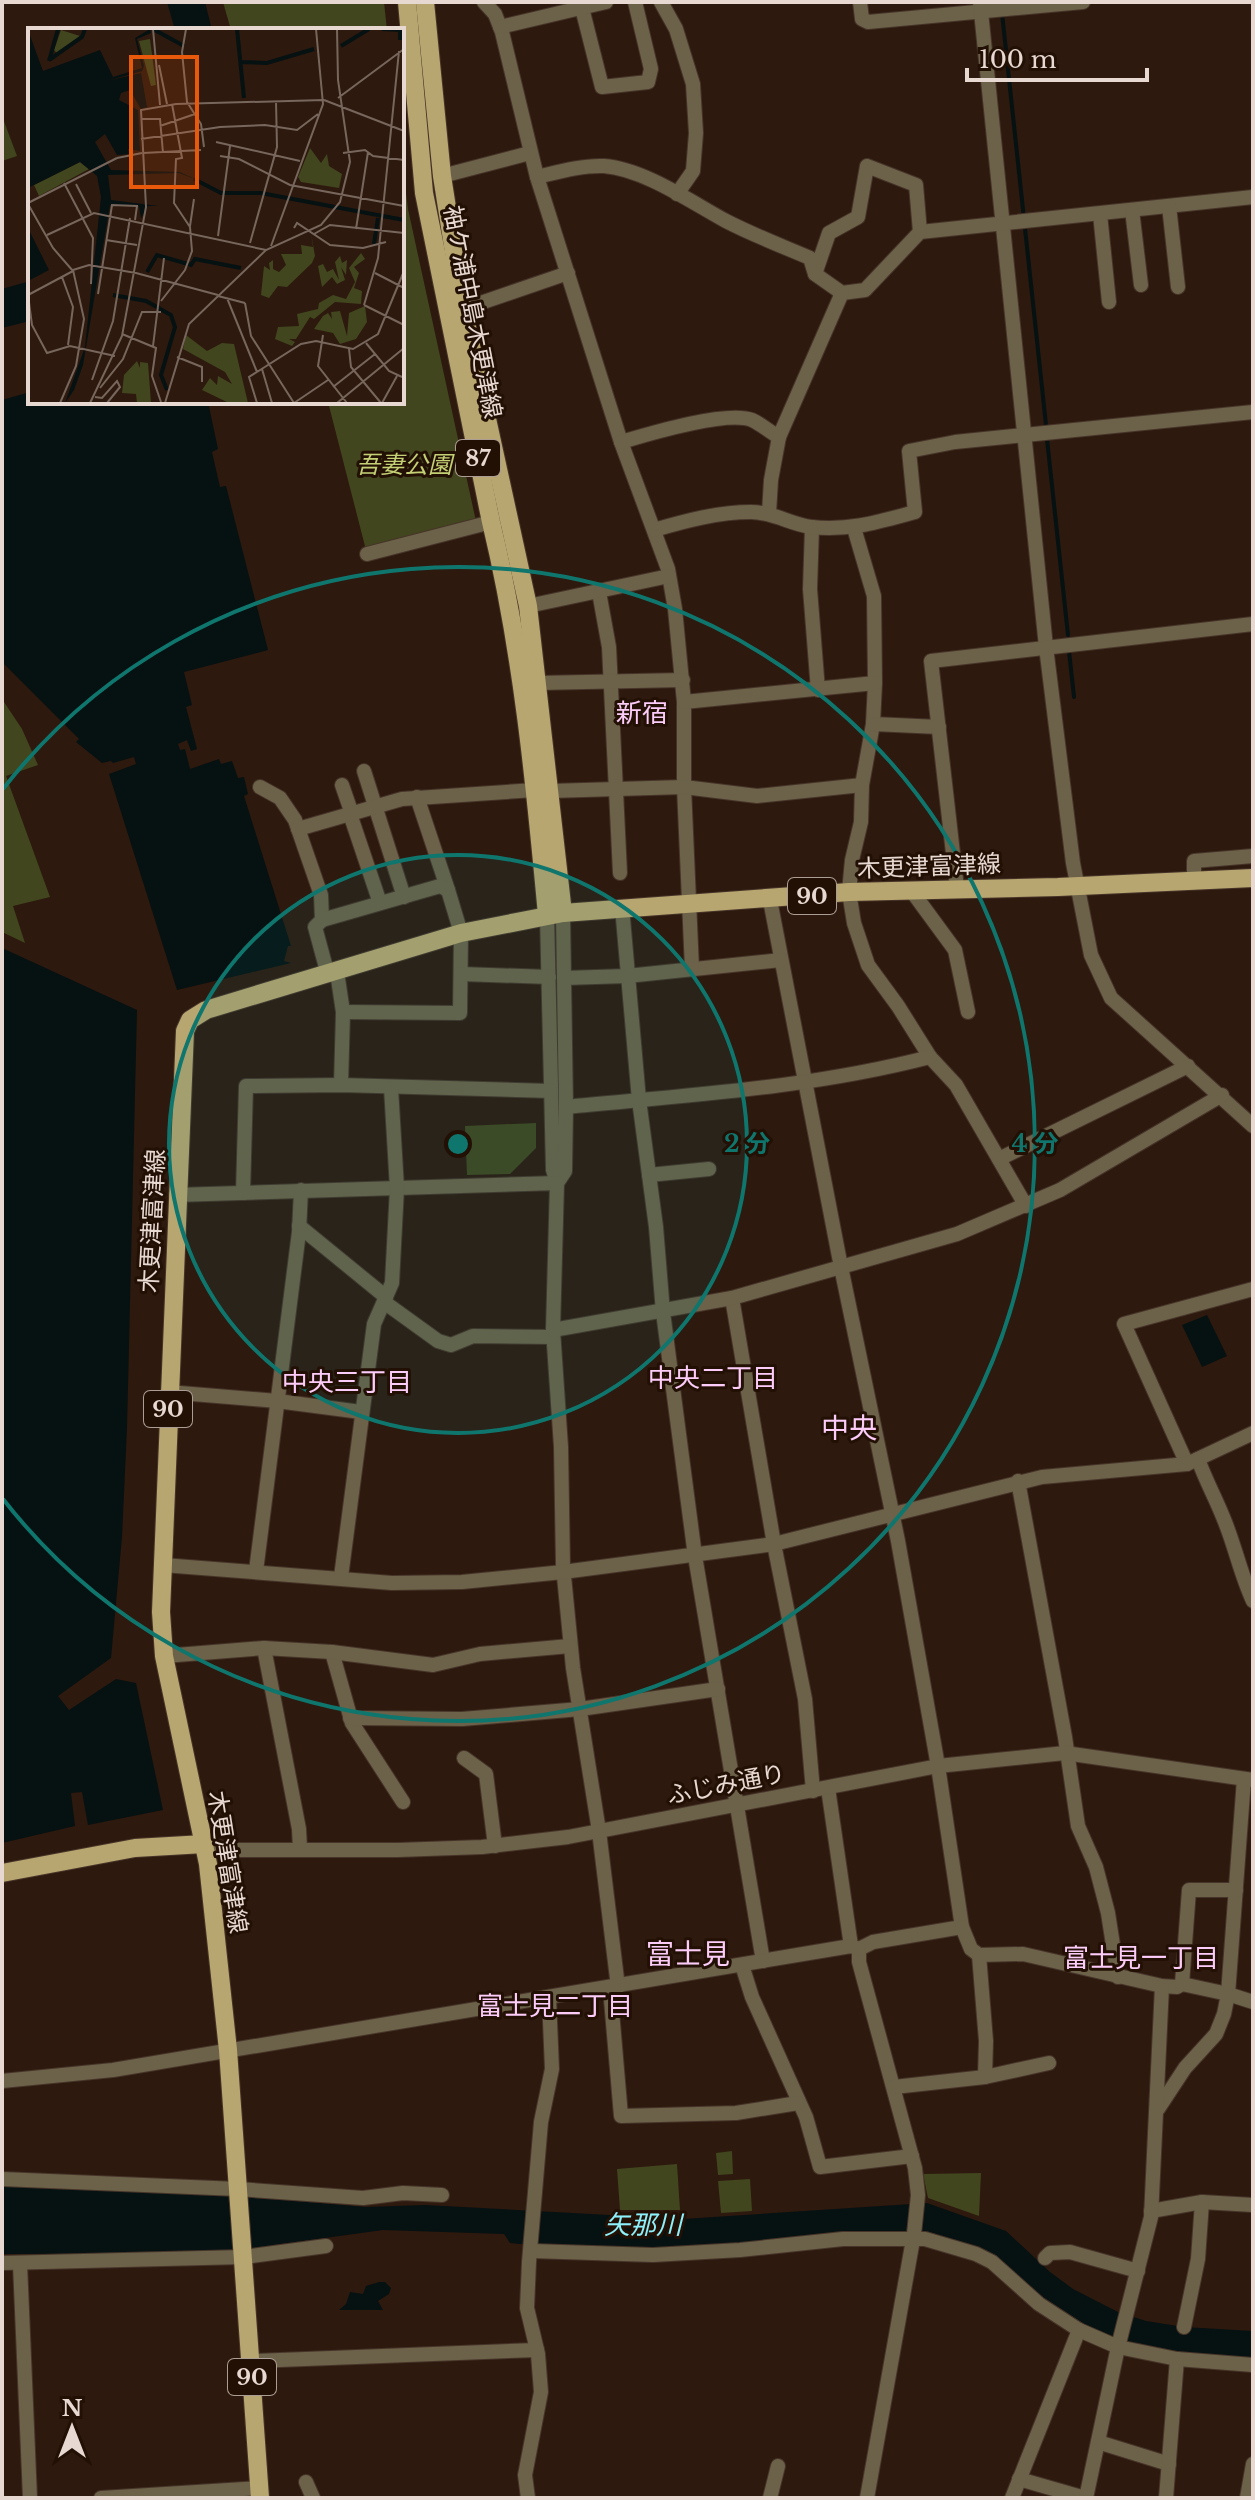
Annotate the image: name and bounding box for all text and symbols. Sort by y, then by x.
inset map [28,28,404,404]
scale bar [967,32,1147,82]
text: 100 m [979,45,1057,74]
street label: 袖ケ浦中島木更津線 [438,203,508,421]
road number: 87 [456,440,500,476]
park label: 吾妻公園 [356,450,455,479]
district label: 新宿 [616,697,668,729]
street label: 木更津富津線 [857,849,1001,883]
road number: 90 [788,878,836,914]
text: 2 分 [724,1129,770,1158]
text: 4 分 [1012,1129,1058,1158]
centre of rings [444,1130,472,1158]
street label: 木更津富津線 [134,1148,170,1294]
district label: 中央二丁目 [648,1362,778,1394]
district label: 中央三丁目 [282,1366,412,1398]
road number: 90 [144,1391,192,1427]
district label: 中央 [821,1411,877,1446]
street label: ふじみ通り [664,1758,788,1810]
street label: 木更津富津線 [202,1789,254,1935]
district label: 富士見 [646,1937,730,1972]
district label: 富士見一丁目 [1063,1942,1219,1974]
district label: 富士見二丁目 [477,1990,633,2022]
water label: 矢那川 [604,2209,685,2241]
road number: 90 [228,2359,276,2395]
north arrow [32,2388,112,2468]
text: N [62,2395,83,2422]

